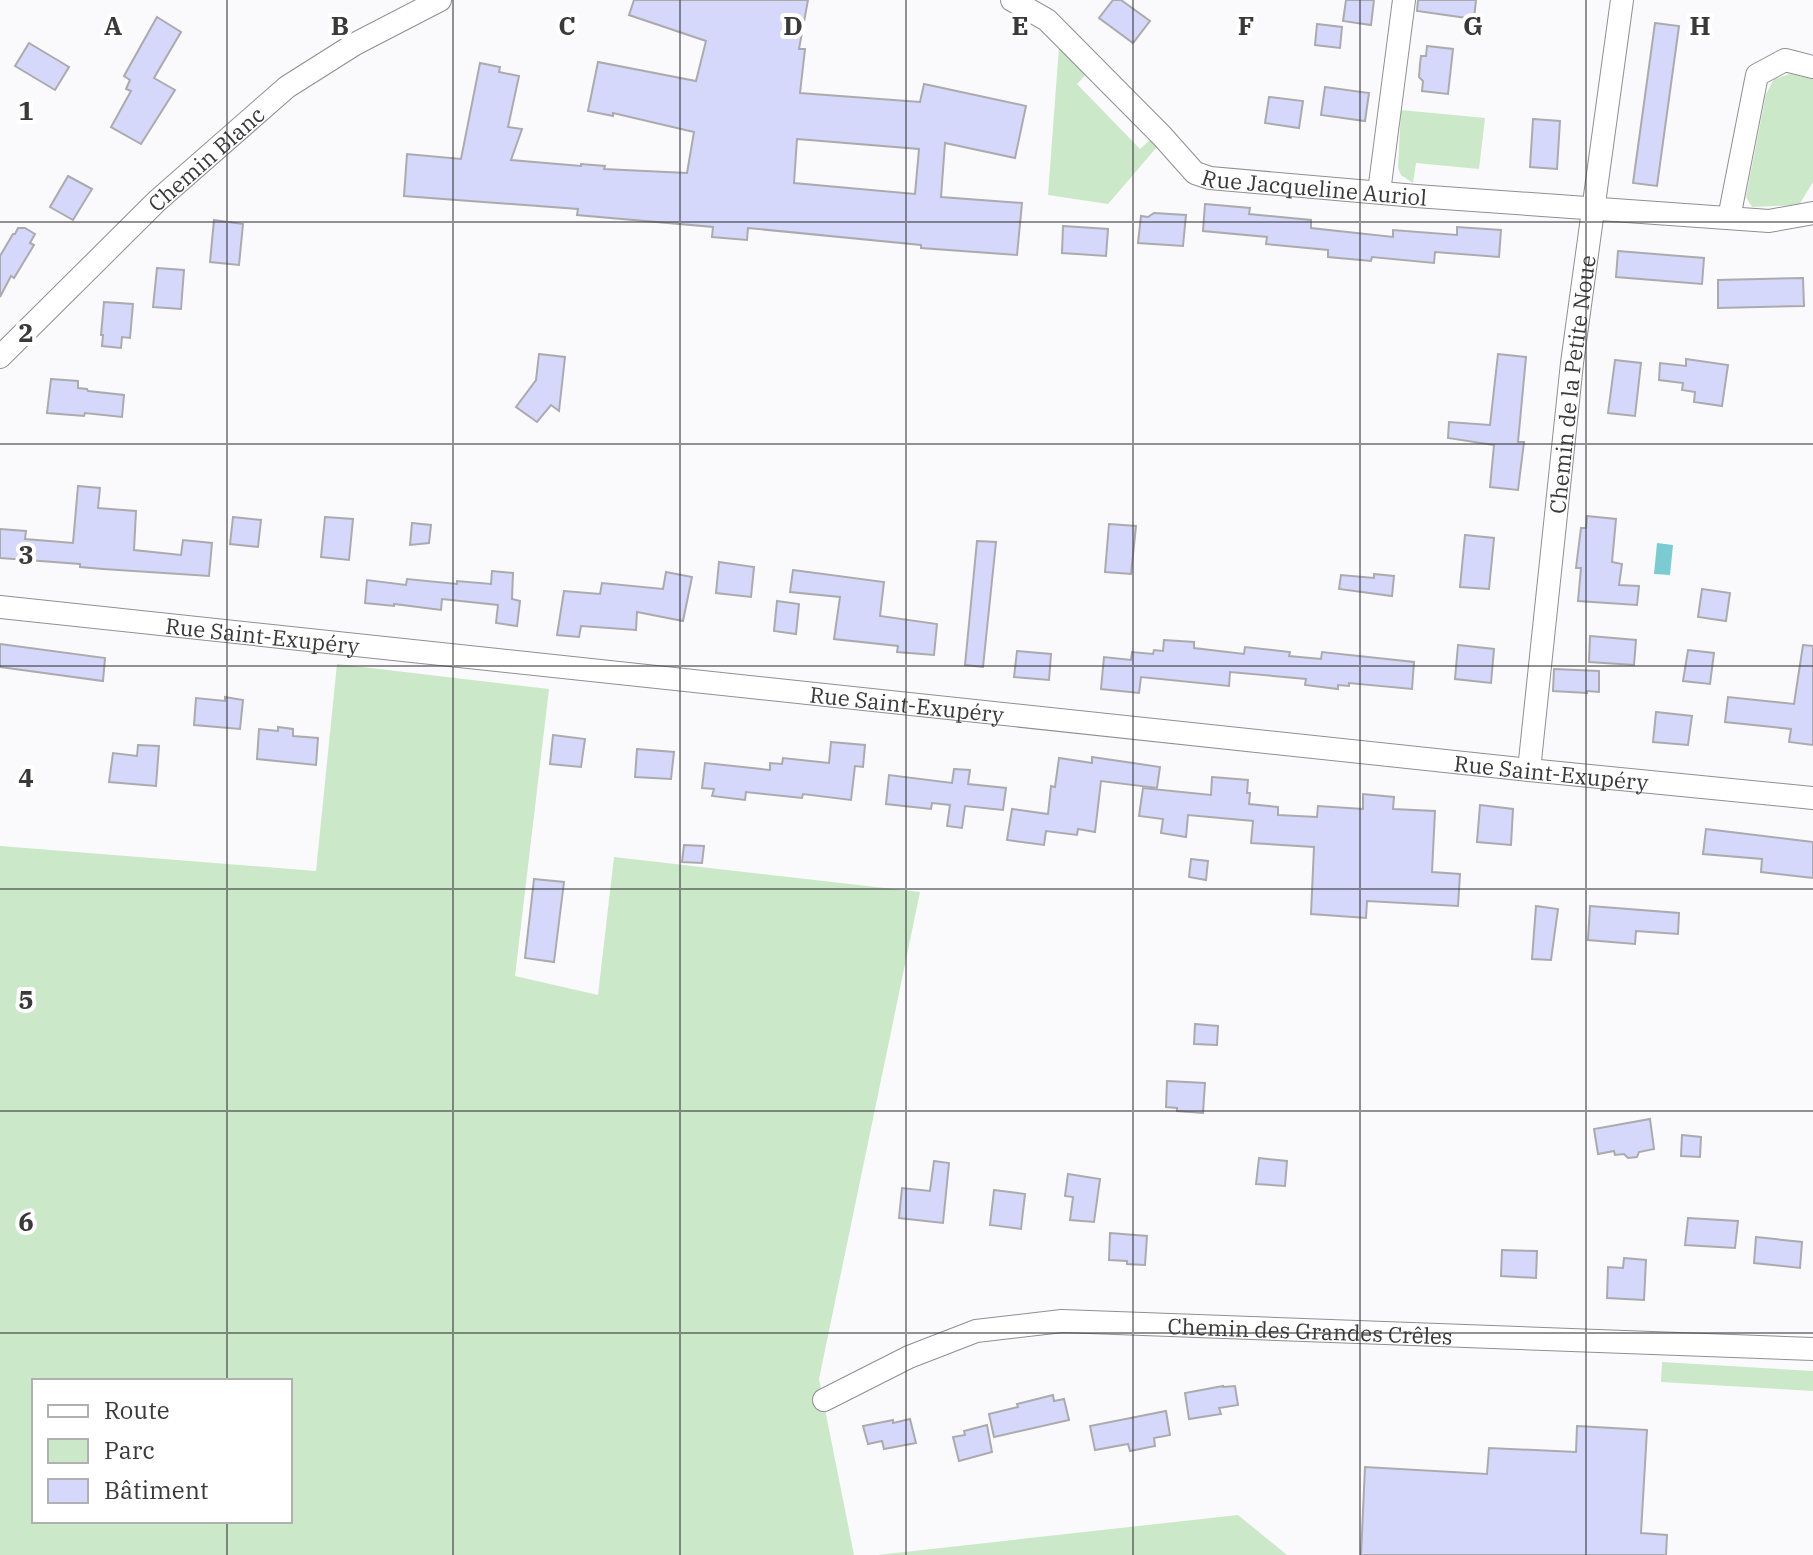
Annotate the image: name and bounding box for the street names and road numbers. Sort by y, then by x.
street label: Chemin Blanc [141,99,270,217]
street label: Rue Jacqueline Auriol [1198,162,1428,211]
street label: Chemin de la Petite Noue [1542,253,1601,515]
street label: Rue Saint-Exupéry [164,610,361,660]
street label: Rue Saint-Exupéry [808,679,1006,728]
street label: Rue Saint-Exupéry [1453,748,1650,796]
street label: Chemin des Grandes Crêles [1167,1310,1453,1350]

